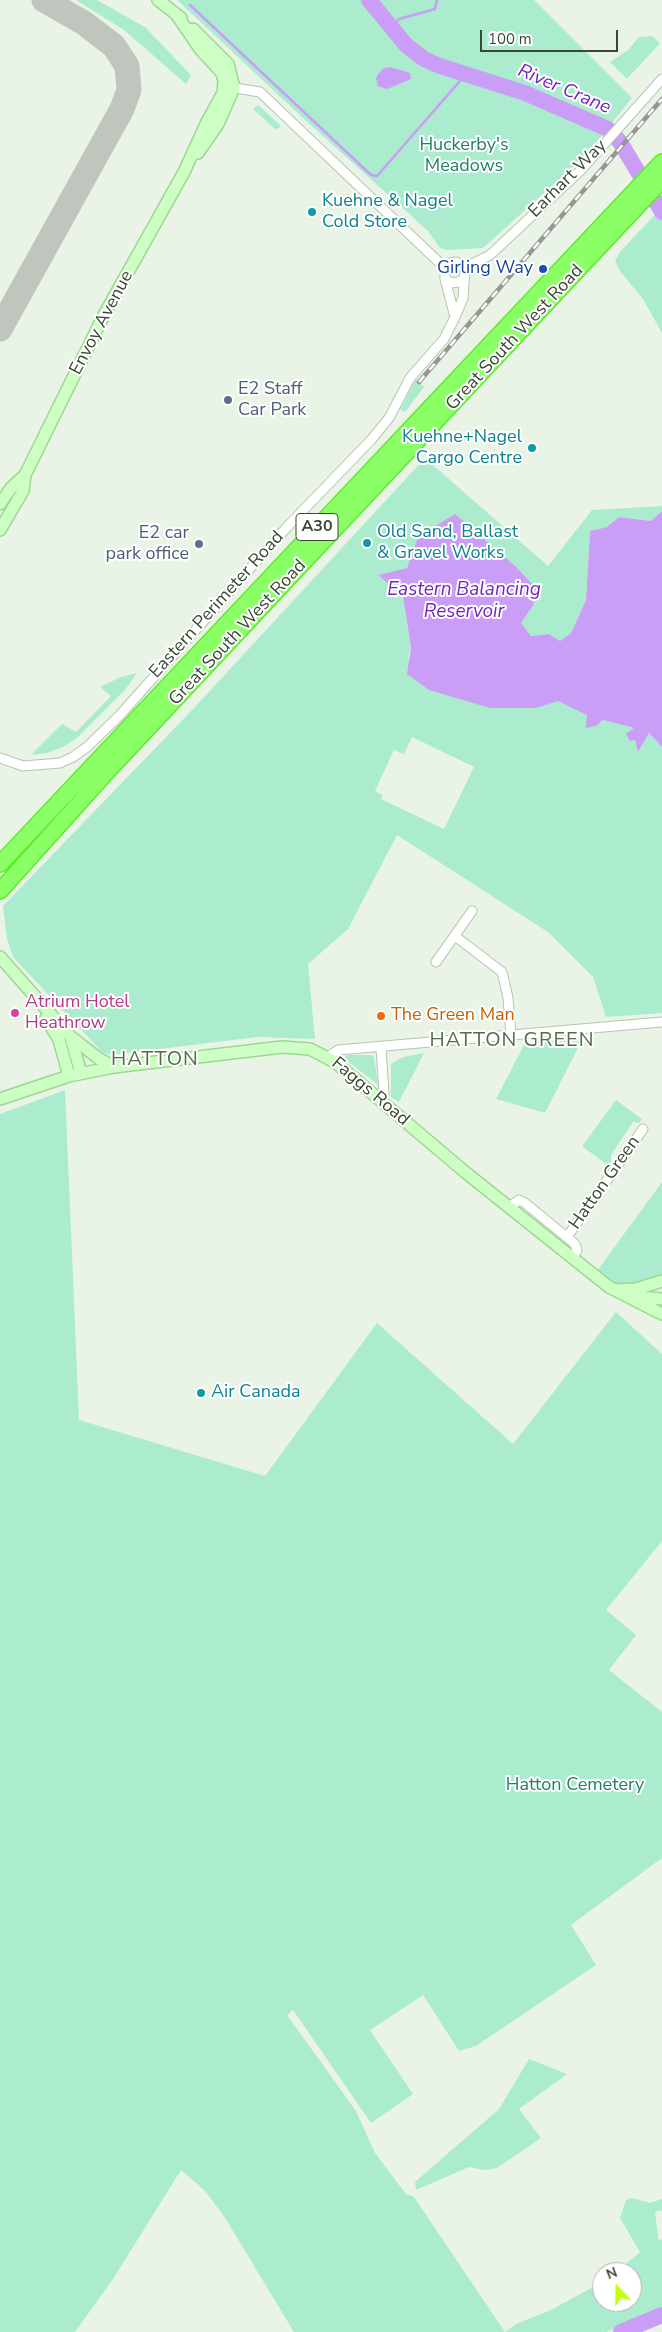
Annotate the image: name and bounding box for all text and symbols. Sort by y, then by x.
scale bar [482,20,620,52]
text: 100 m [488,29,532,49]
water label: River Crane [514,60,614,120]
park label: Huckerby's Meadows [419,135,509,178]
street label: Earhart Way [524,135,612,223]
place label: Kuehne & Nagel Cold Store [322,191,453,233]
marker: Kuehne & Nagel Cold Store [306,206,318,218]
place label: Girling Way [437,258,533,280]
street label: Great South West Road [442,261,588,415]
marker: Girling Way [537,263,549,275]
street label: Envoy Avenue [66,267,138,379]
place label: E2 Staff Car Park [238,379,306,422]
marker: E2 Staff Car Park [222,394,234,406]
place label: Kuehne+Nagel Cargo Centre [402,427,522,469]
marker: Kuehne+Nagel Cargo Centre [526,442,538,454]
road number: A30 [296,514,338,540]
place label: Old Sand, Ballast & Gravel Works [377,522,518,564]
place label: E2 car park office [105,523,189,566]
street label: Eastern Perimeter Road [145,527,289,683]
marker: Old Sand, Ballast & Gravel Works [361,537,373,549]
marker: E2 car park office [193,538,205,550]
street label: Great South West Road [165,556,311,710]
water label: Eastern Balancing Reservoir [387,579,541,623]
place label: Atrium Hotel Heathrow [25,992,130,1034]
place label: The Green Man [391,1005,515,1027]
marker: Atrium Hotel Heathrow [9,1007,21,1019]
marker: The Green Man [375,1010,387,1022]
district label: HATTON GREEN [428,1029,596,1053]
district label: HATTON [110,1048,200,1072]
street label: Faggs Road [327,1053,413,1131]
street label: Hatton Green [565,1132,645,1234]
place label: Air Canada [211,1382,301,1404]
marker: Air Canada [195,1387,207,1399]
park label: Hatton Cemetery [506,1775,644,1797]
north arrow [592,2262,642,2312]
text: N [603,2263,620,2284]

